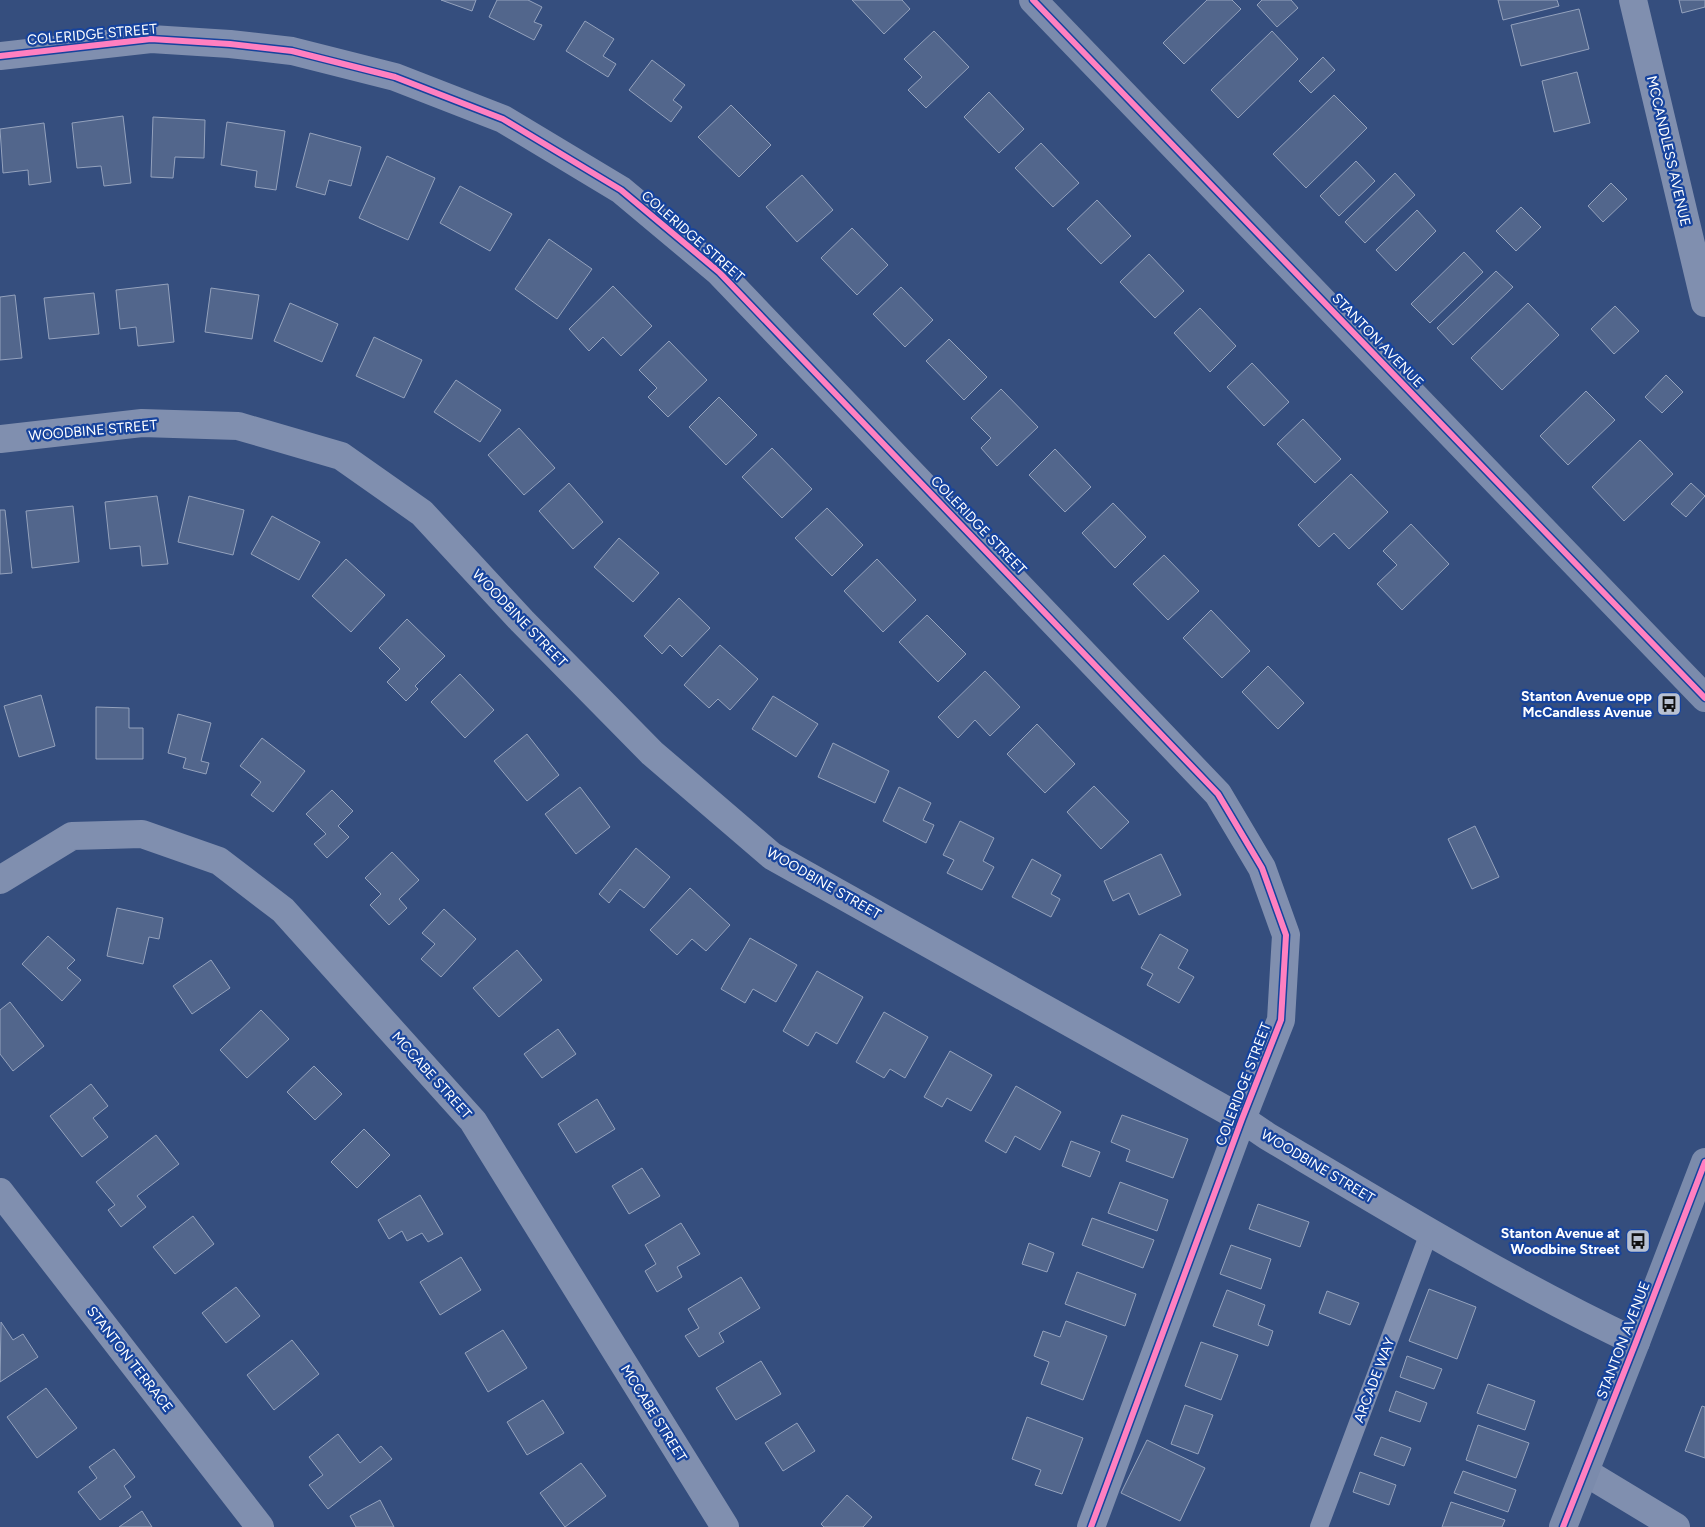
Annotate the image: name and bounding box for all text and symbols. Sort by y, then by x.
street label: COLERIDGE STREET [26,20,158,49]
street label: MCCANDLESS AVENUE [1643,74,1694,228]
street label: COLERIDGE STREET [638,187,748,286]
street label: STANTON AVENUE [1328,290,1427,391]
street label: WOODBINE STREET [28,416,158,445]
street label: COLERIDGE STREET [927,473,1030,578]
street label: WOODBINE STREET [469,566,571,671]
place label: Stanton Avenue opp McCandless Avenue [1521,688,1652,721]
bus stop icon: Stanton Avenue opp McCandless Avenue [1656,691,1682,717]
street label: WOODBINE STREET [764,844,884,923]
street label: COLERIDGE STREET [1212,1020,1275,1148]
street label: MCCABE STREET [388,1028,475,1123]
street label: WOODBINE STREET [1258,1126,1378,1207]
place label: Stanton Avenue at Woodbine Street [1501,1225,1620,1258]
bus stop icon: Stanton Avenue at Woodbine Street [1625,1228,1651,1254]
street label: STANTON AVENUE [1593,1279,1654,1401]
street label: STANTON TERRACE [83,1303,176,1416]
street label: ARCADE WAY [1350,1335,1399,1425]
street label: MCCABE STREET [617,1362,690,1465]

